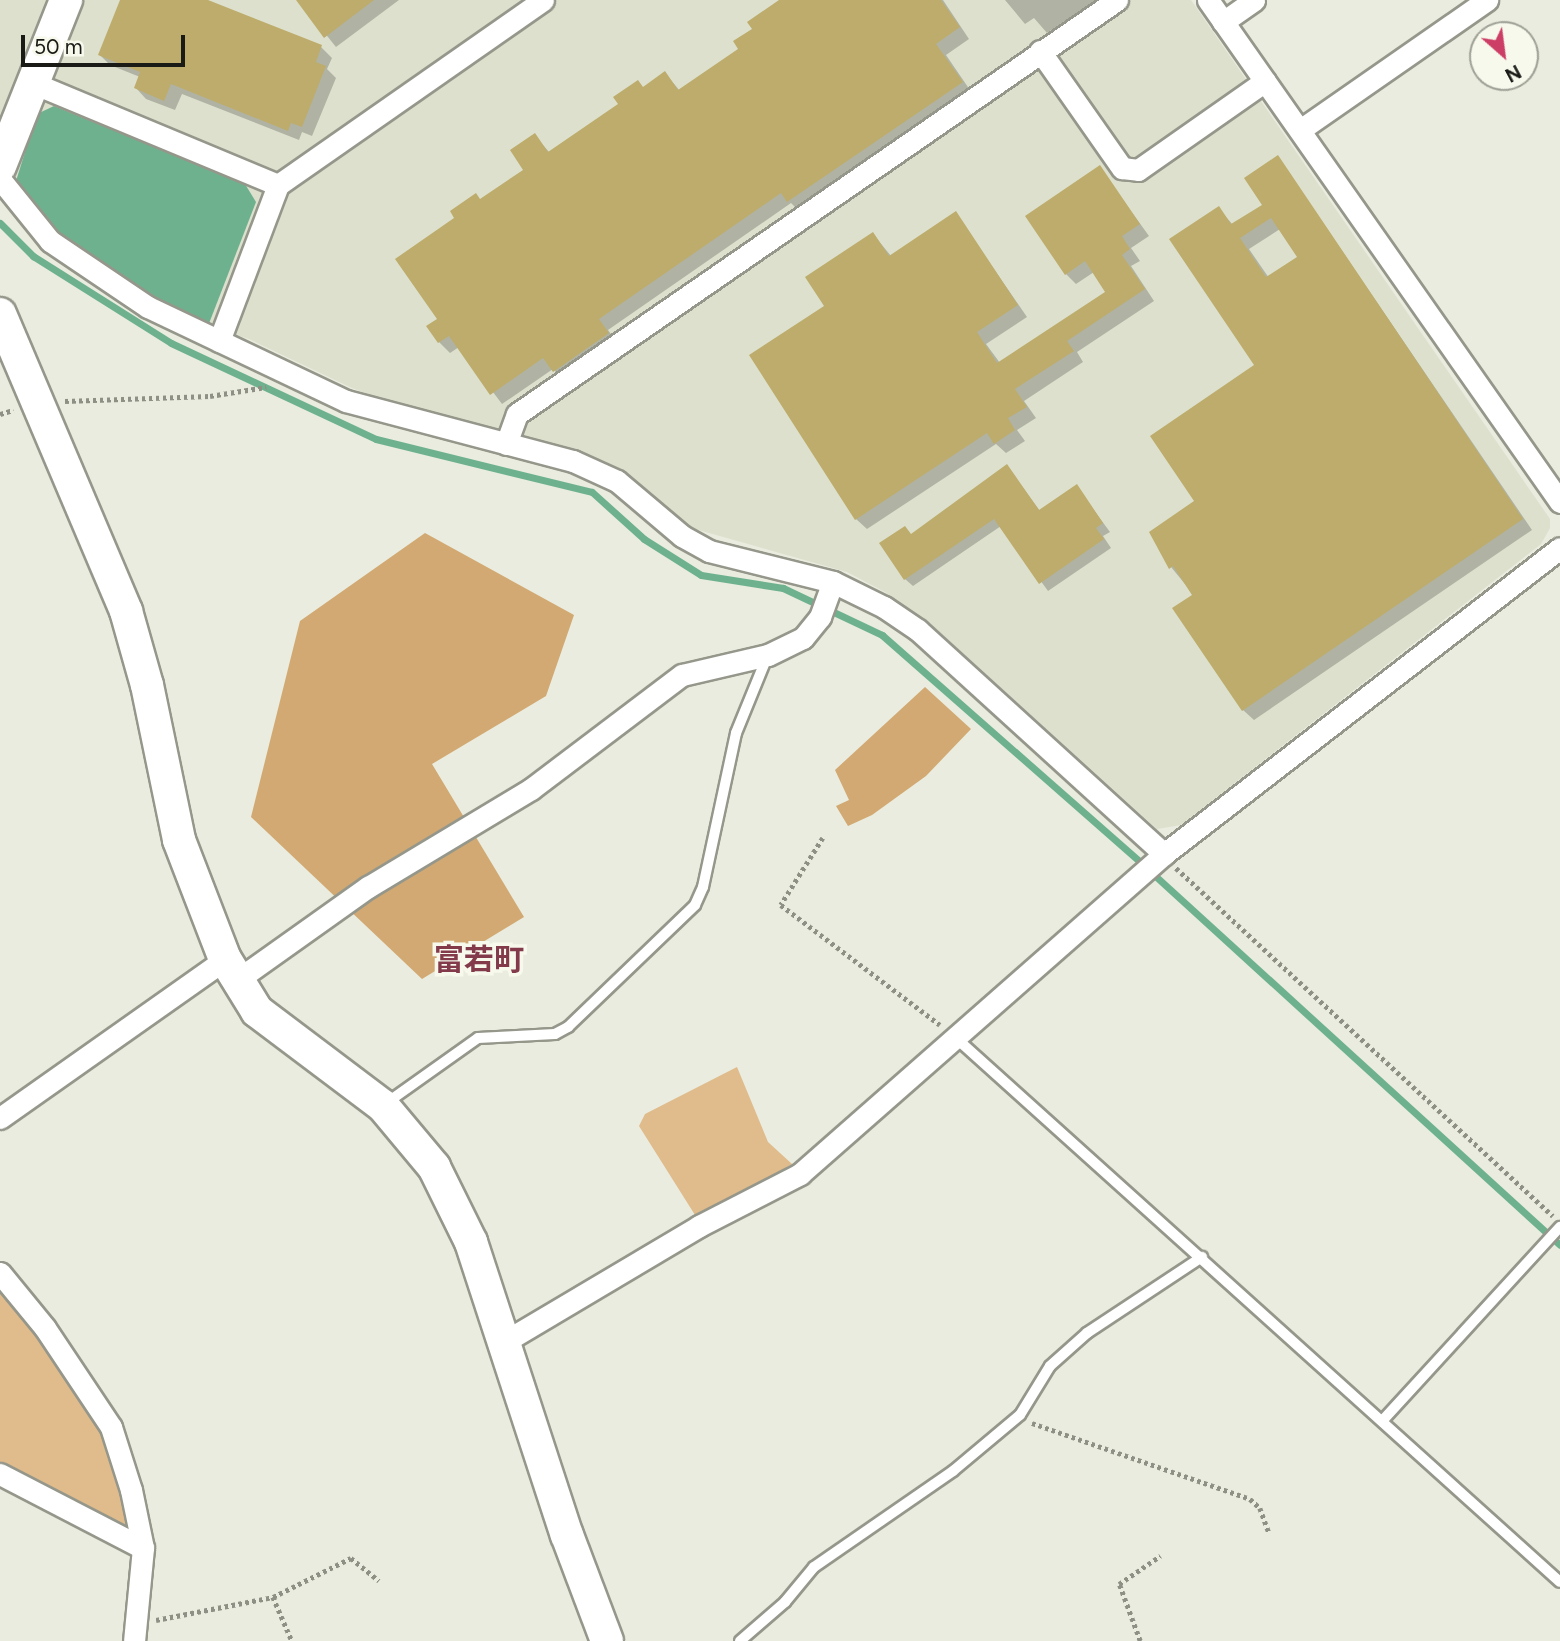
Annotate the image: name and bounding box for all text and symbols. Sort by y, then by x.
scale bar [24,21,189,65]
north arrow [1469,21,1539,91]
text: 50 m [34,34,83,59]
text: N [1501,60,1525,87]
district label: 富若町 [434,942,524,978]

